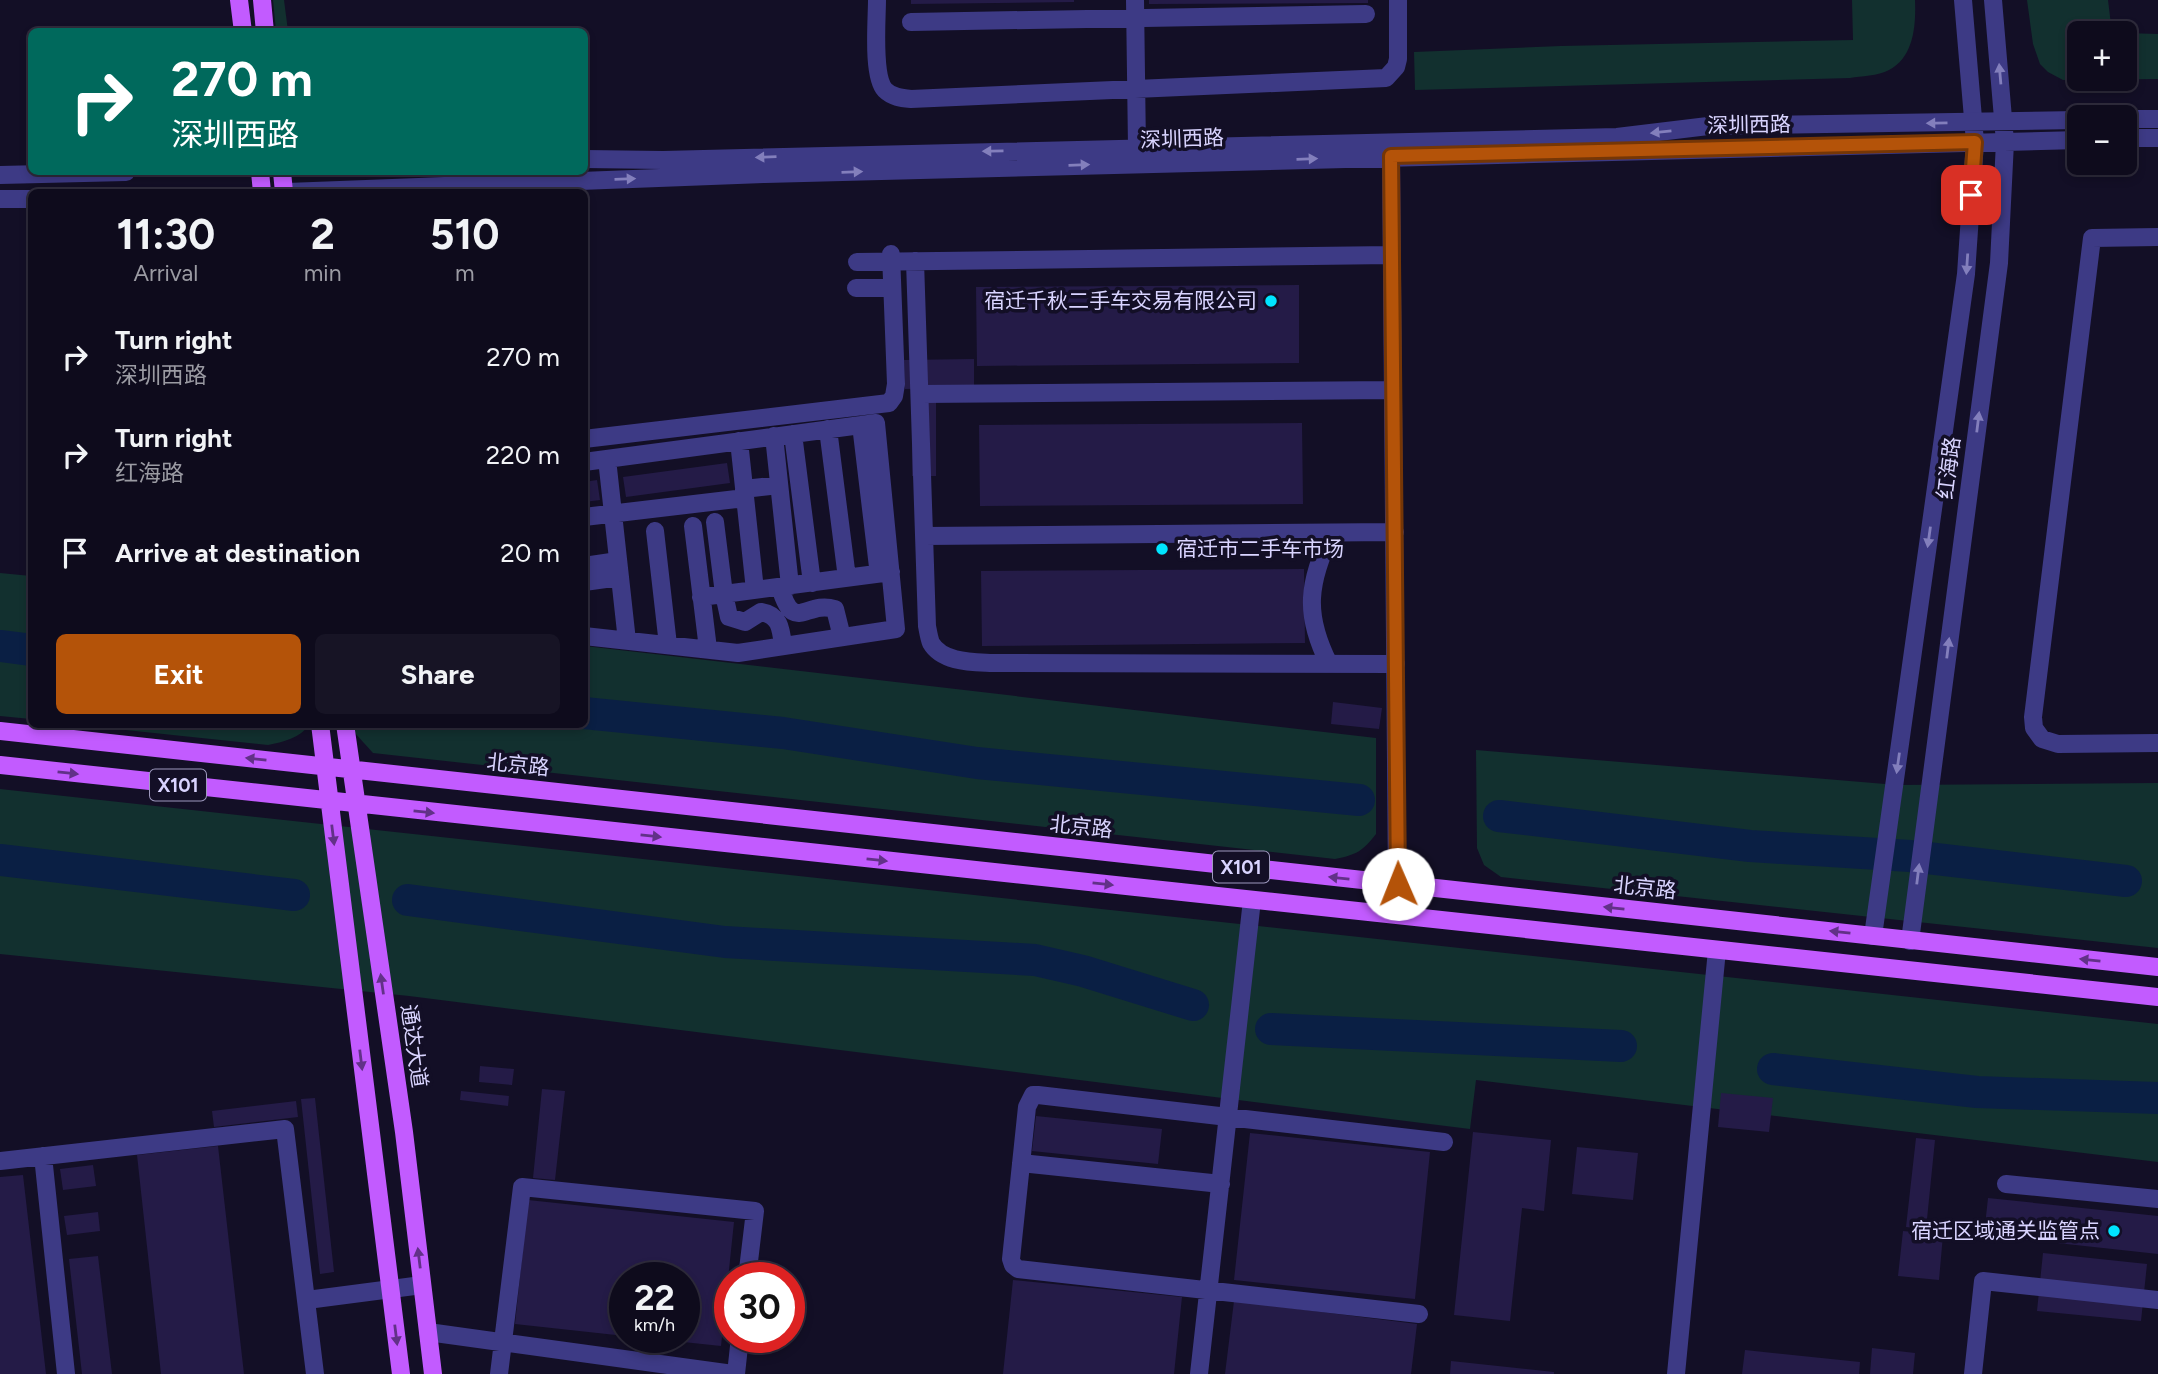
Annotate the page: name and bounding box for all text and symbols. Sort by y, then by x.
map controls [2067,21,2137,175]
button: + [2067,21,2137,91]
text: 270 m [171,49,313,108]
icon: right [56,56,147,147]
one-way arrow [1994,63,2005,85]
button: − [2067,105,2137,175]
street label: 深圳西路 [1707,111,1791,138]
text: 深圳西路 [171,116,299,154]
one-way arrow [1926,117,1948,128]
street label: 深圳西路 [1140,125,1224,152]
one-way arrow [1650,126,1672,137]
one-way arrow [982,146,1004,157]
one-way arrow [754,151,776,162]
one-way arrow [1296,153,1318,164]
one-way arrow [1069,159,1091,171]
pin [1941,165,2001,225]
one-way arrow [841,166,863,177]
one-way arrow [614,174,636,185]
icon: arrive [1952,176,1990,214]
text: 11:30 [117,209,215,260]
text: 2 [310,209,335,260]
text: 510 [430,209,499,260]
one-way arrow [1961,253,1972,275]
text: Arrival [133,259,198,287]
text: min [304,259,342,287]
text: m [455,259,475,287]
place label: 宿迁千秋二手车交易有限公司 [984,288,1257,313]
marker: 宿迁千秋二手车交易有限公司 [1263,293,1279,309]
text: Turn right [115,324,232,356]
icon: right [56,338,94,376]
text: 270 m [486,341,560,373]
text: 深圳西路 [115,361,207,389]
one-way arrow [1972,411,1983,433]
text: Turn right [115,422,232,454]
street label: 红海路 [1932,435,1965,501]
icon: right [56,436,94,474]
text: 220 m [486,439,560,471]
text: 红海路 [115,459,184,487]
one-way arrow [1924,527,1935,549]
icon: arrive [56,534,94,572]
place label: 宿迁市二手车市场 [1176,536,1344,561]
text: Arrive at destination [115,537,360,569]
text: 20 m [500,537,560,569]
marker: 宿迁市二手车市场 [1154,541,1170,557]
button: Exit [56,634,301,714]
button: Share [315,634,560,714]
one-way arrow [1943,637,1954,659]
street label: 北京路 [485,749,551,780]
one-way arrow [1892,752,1903,774]
one-way arrow [245,754,267,765]
one-way arrow [57,767,79,778]
road number: X101 [150,770,206,800]
one-way arrow [414,806,436,817]
street label: 北京路 [1048,811,1114,842]
one-way arrow [327,824,338,846]
one-way arrow [640,830,662,841]
position arrow [1361,847,1435,921]
road number: X101 [1213,852,1269,882]
one-way arrow [866,855,888,866]
one-way arrow [1913,862,1924,884]
one-way arrow [1328,872,1350,883]
street label: 北京路 [1612,872,1678,903]
one-way arrow [1092,879,1114,890]
one-way arrow [1602,902,1624,913]
one-way arrow [1829,927,1851,938]
one-way arrow [2079,955,2101,966]
one-way arrow [377,972,388,994]
street label: 通达大道 [396,1003,433,1089]
one-way arrow [356,1049,367,1071]
place label: 宿迁区域通关监管点 [1911,1218,2100,1243]
marker: 宿迁区域通关监管点 [2106,1223,2122,1239]
one-way arrow [413,1246,424,1268]
speed limit sign: 30 [714,1262,805,1353]
text: 22 [634,1277,675,1319]
text: km/h [634,1314,675,1336]
one-way arrow [390,1324,401,1346]

